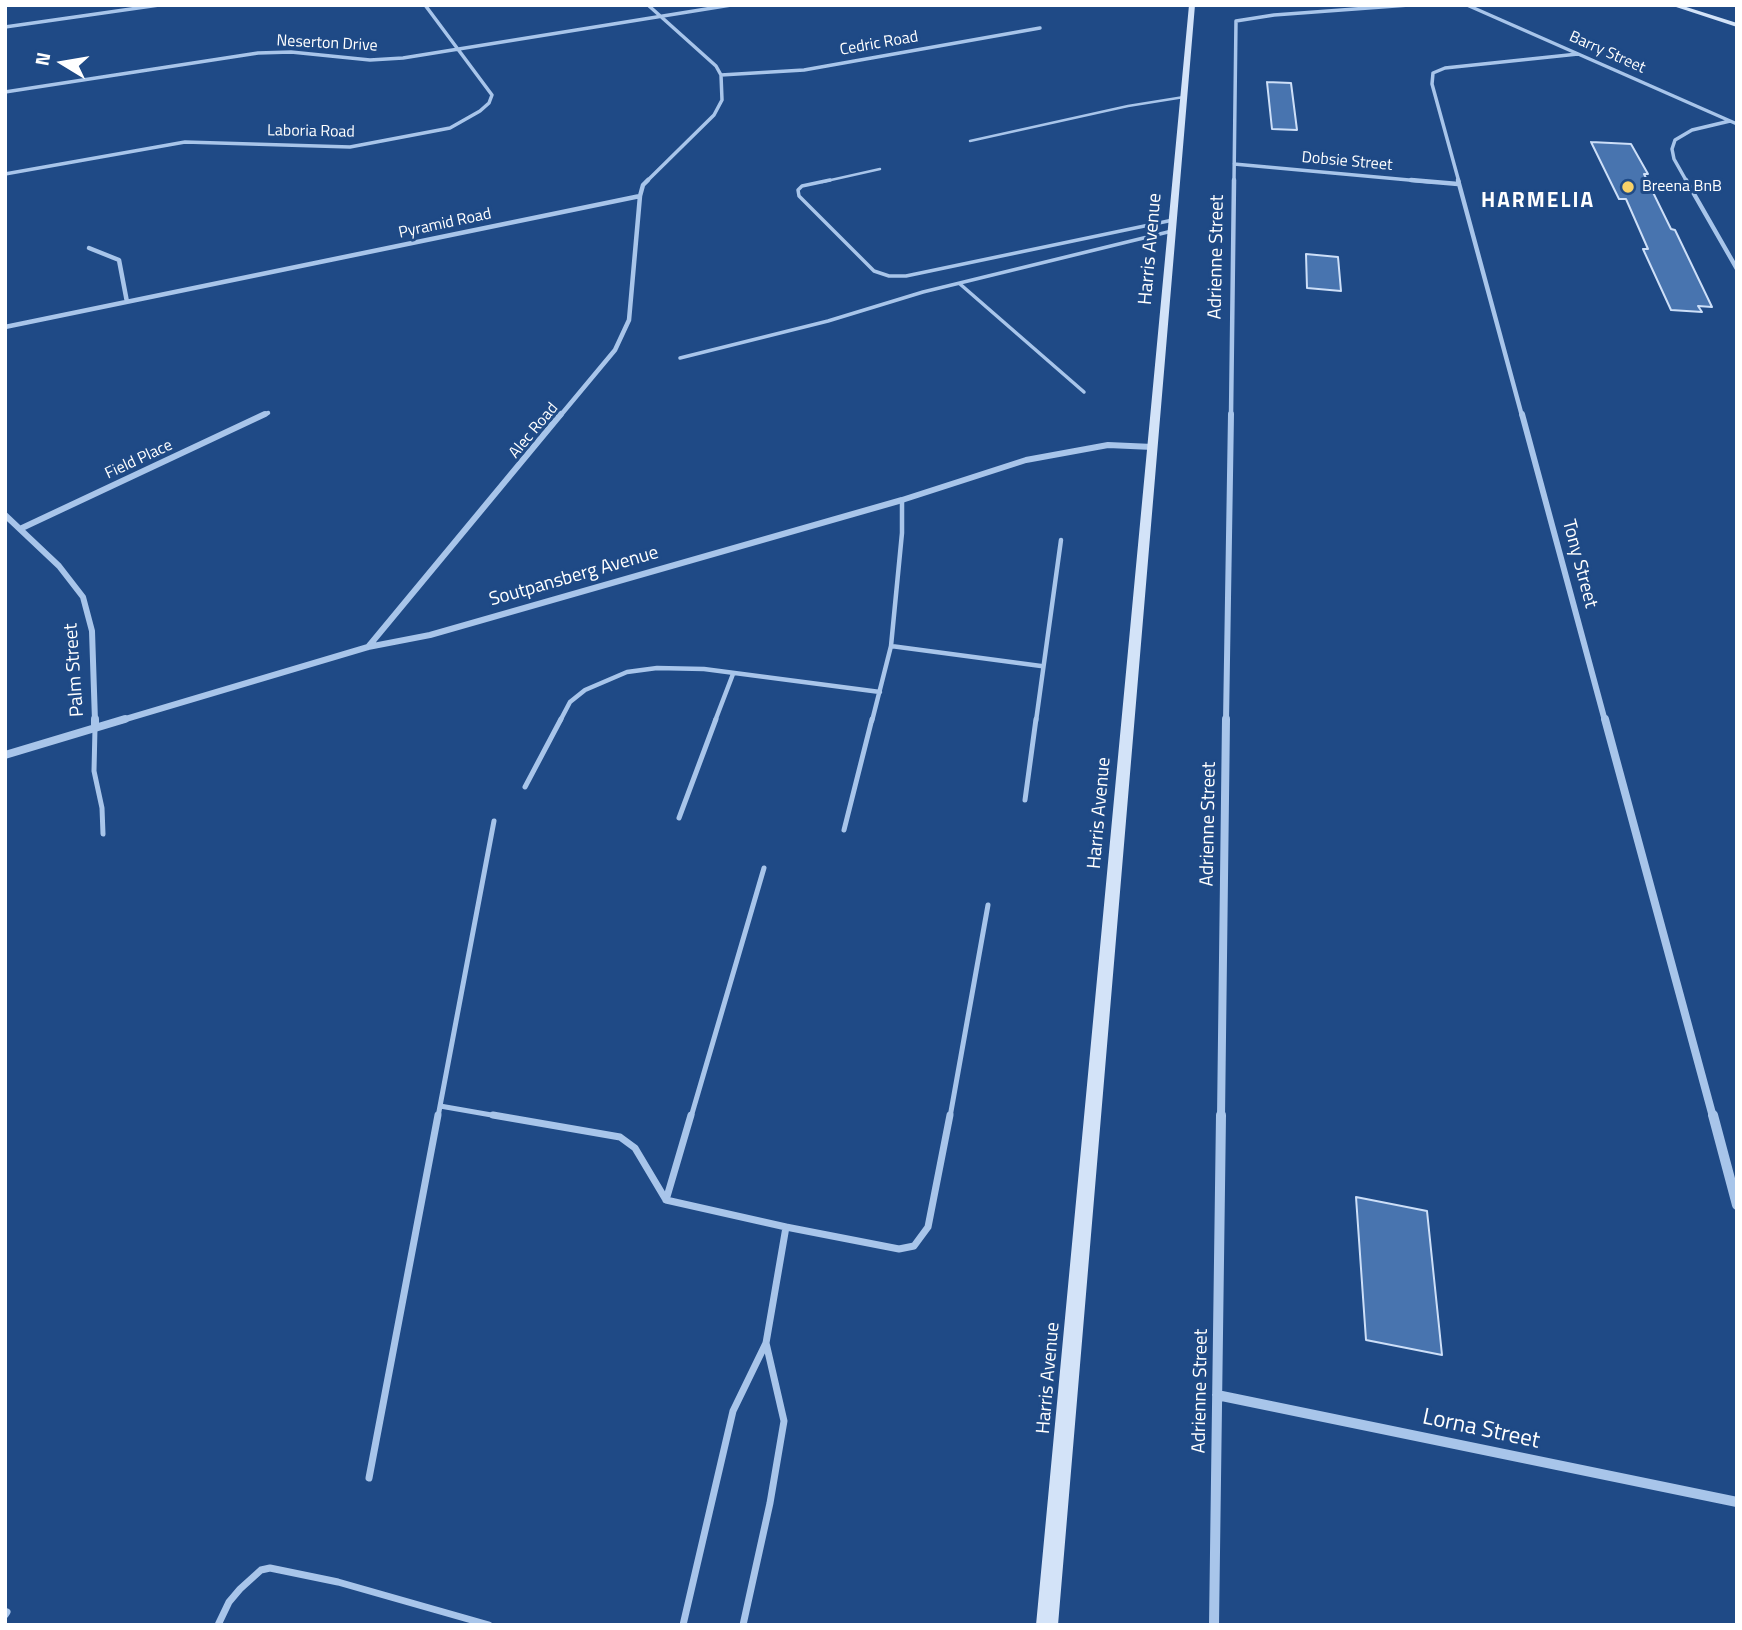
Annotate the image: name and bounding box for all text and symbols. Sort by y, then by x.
north arrow [28,28,98,98]
street label: Cedric Road [838,28,920,60]
street label: Barry Street [1566,28,1648,78]
street label: Neserton Drive [276,32,378,56]
text: N [26,50,57,68]
street label: Laboria Road [267,122,355,142]
street label: Dobsie Street [1301,148,1393,176]
place label: Breena BnB [1642,177,1722,197]
marker: Breena BnB [1620,179,1636,195]
district label: HARMELIA [1482,189,1594,215]
street label: Harris Avenue [1135,192,1167,306]
street label: Adrienne Street [1205,194,1229,320]
street label: Pyramid Road [397,205,493,243]
street label: Alec Road [505,399,563,463]
street label: Field Place [102,436,176,484]
street label: Tony Street [1556,517,1602,611]
street label: Soutpansberg Avenue [487,542,661,612]
street label: Palm Street [60,622,90,718]
street label: Harris Avenue [1084,756,1116,870]
street label: Adrienne Street [1197,761,1221,887]
street label: Harris Avenue [1033,1321,1065,1435]
street label: Adrienne Street [1189,1328,1213,1454]
street label: Lorna Street [1420,1404,1542,1456]

